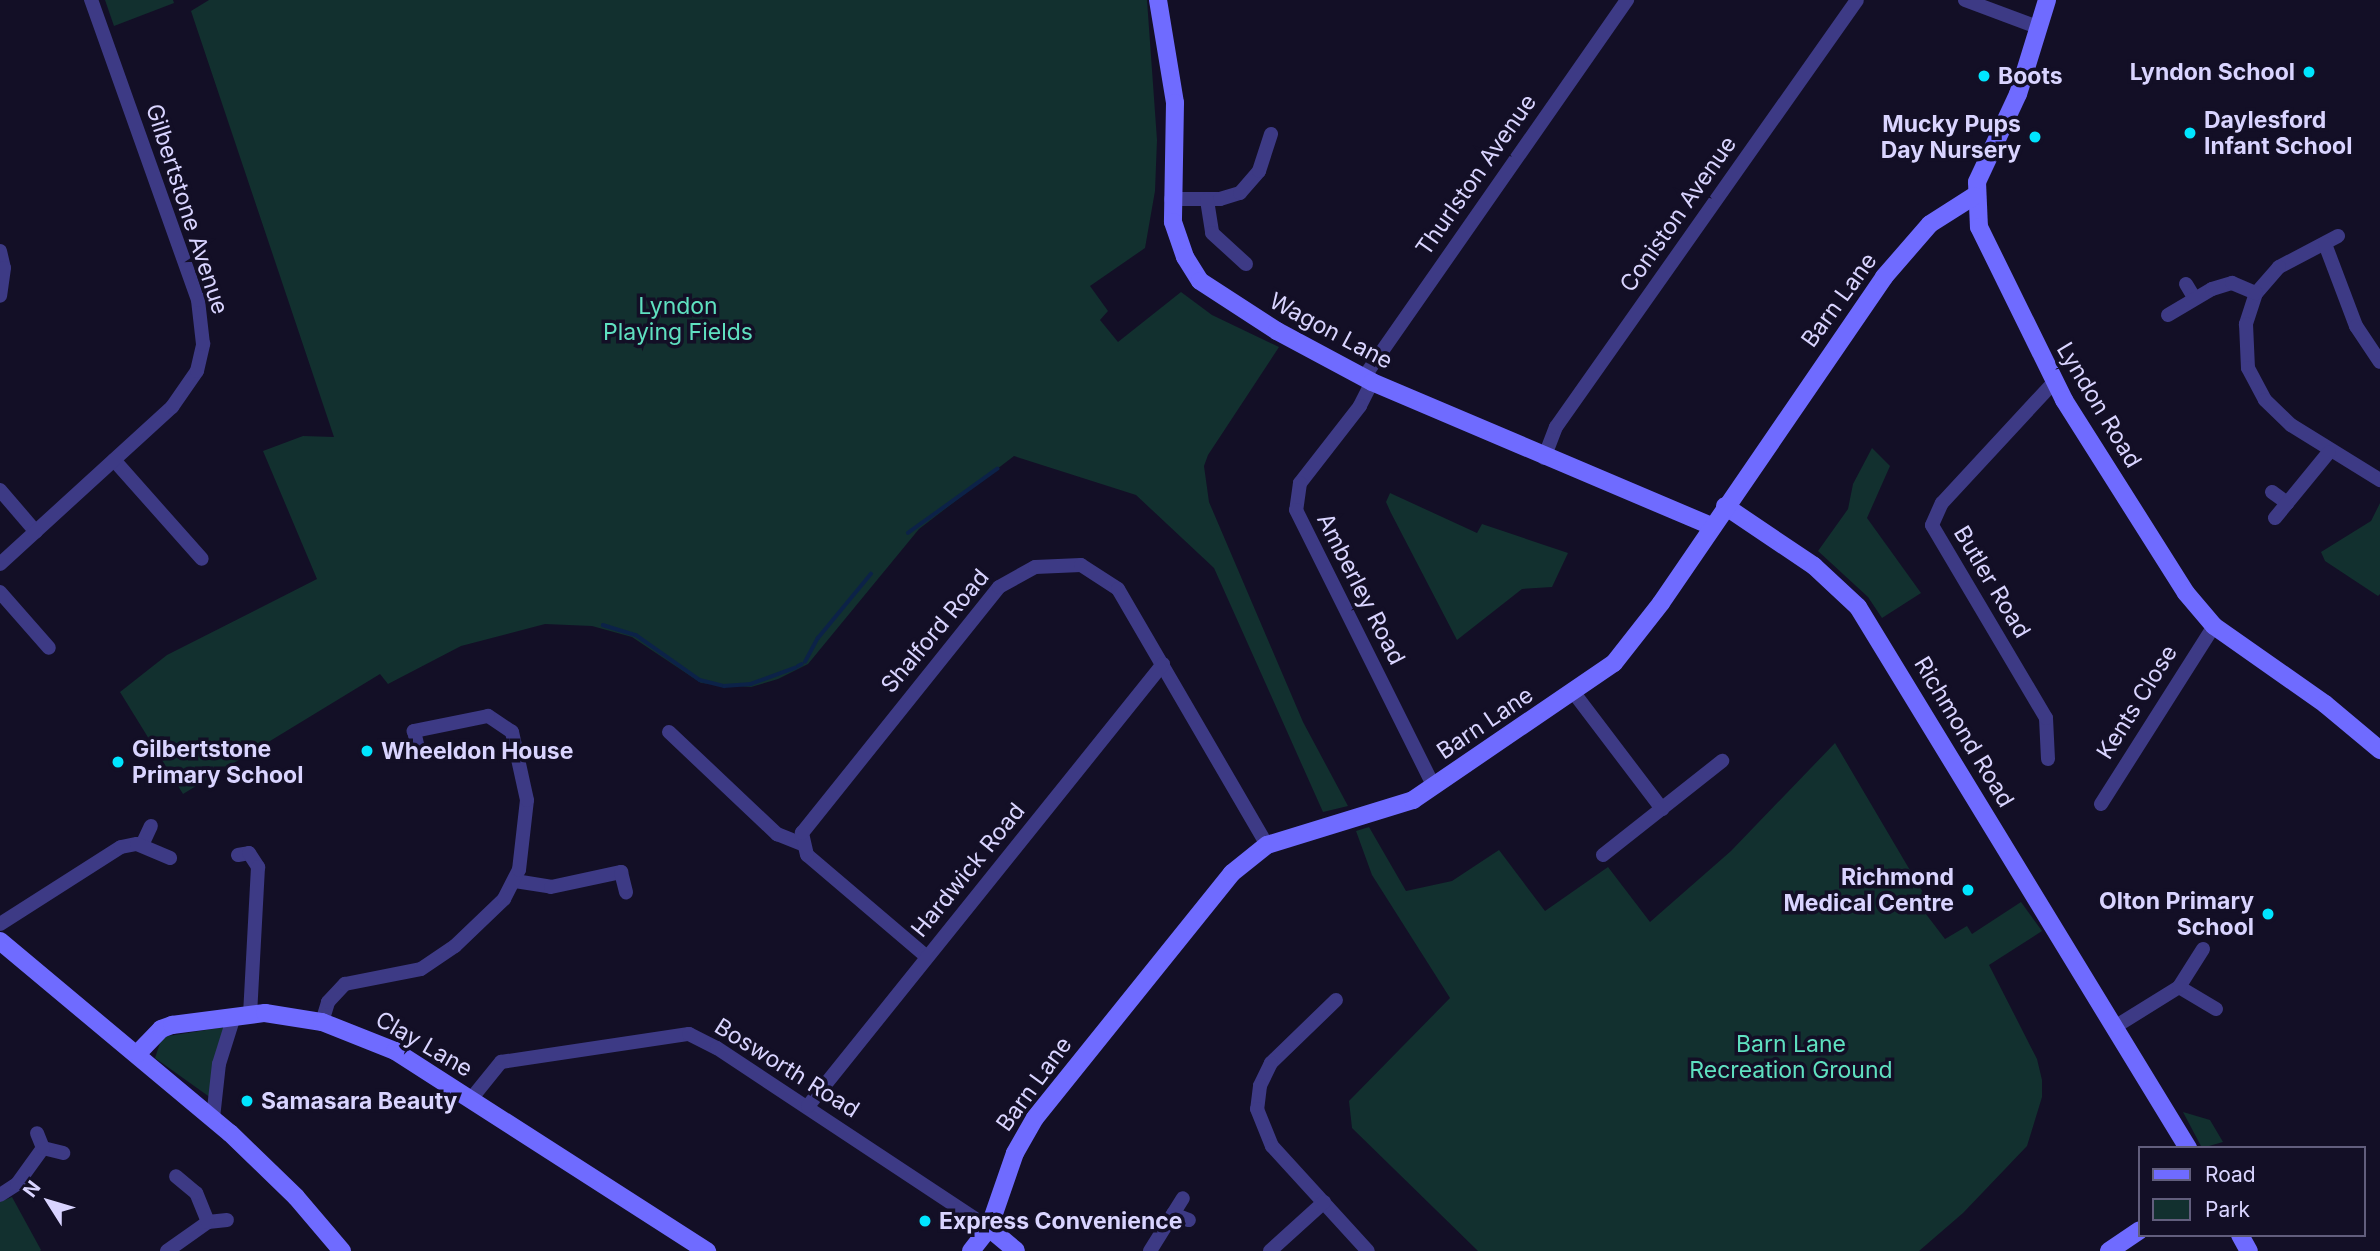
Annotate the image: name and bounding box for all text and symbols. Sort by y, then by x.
place label: Lyndon School [2130,58,2295,86]
place label: Boots [1998,62,2063,90]
marker: Lyndon School [2301,64,2317,80]
marker: Boots [1976,68,1992,84]
street label: Thurlston Avenue [1410,89,1542,261]
street label: Gilbertstone Avenue [140,100,234,318]
place label: Daylesford Infant School [2204,106,2352,160]
place label: Mucky Pups Day Nursery [1881,110,2021,164]
marker: Daylesford Infant School [2182,125,2198,141]
marker: Mucky Pups Day Nursery [2027,129,2043,145]
street label: Coniston Avenue [1614,131,1742,297]
street label: Barn Lane [1796,247,1882,353]
street label: Wagon Lane [1265,287,1397,375]
park label: Lyndon Playing Fields [603,292,753,346]
street label: Lyndon Road [2051,337,2147,473]
street label: Amberley Road [1311,509,1411,669]
street label: Butler Road [1948,521,2036,643]
street label: Shalford Road [875,564,995,698]
street label: Kents Close [2091,640,2183,764]
street label: Richmond Road [1908,652,2020,812]
street label: Barn Lane [1432,681,1538,765]
place label: Gilbertstone Primary School [132,735,303,789]
place label: Wheeldon House [381,737,573,765]
marker: Wheeldon House [359,743,375,759]
marker: Gilbertstone Primary School [110,754,126,770]
street label: Hardwick Road [906,797,1030,943]
place label: Richmond Medical Centre [1783,863,1954,917]
marker: Richmond Medical Centre [1960,882,1976,898]
place label: Olton Primary School [2099,887,2254,941]
marker: Olton Primary School [2260,906,2276,922]
street label: Clay Lane [371,1005,477,1083]
street label: Bosworth Road [710,1013,864,1123]
park label: Barn Lane Recreation Ground [1689,1030,1893,1084]
street label: Barn Lane [991,1031,1077,1137]
place label: Samasara Beauty [261,1087,457,1115]
marker: Samasara Beauty [239,1093,255,1109]
legend [2138,1146,2366,1237]
text: Road [2205,1162,2256,1187]
north arrow [14,1167,84,1237]
text: N [18,1176,45,1202]
text: Park [2205,1197,2250,1222]
place label: Express Convenience [939,1207,1182,1235]
marker: Express Convenience [917,1213,933,1229]

